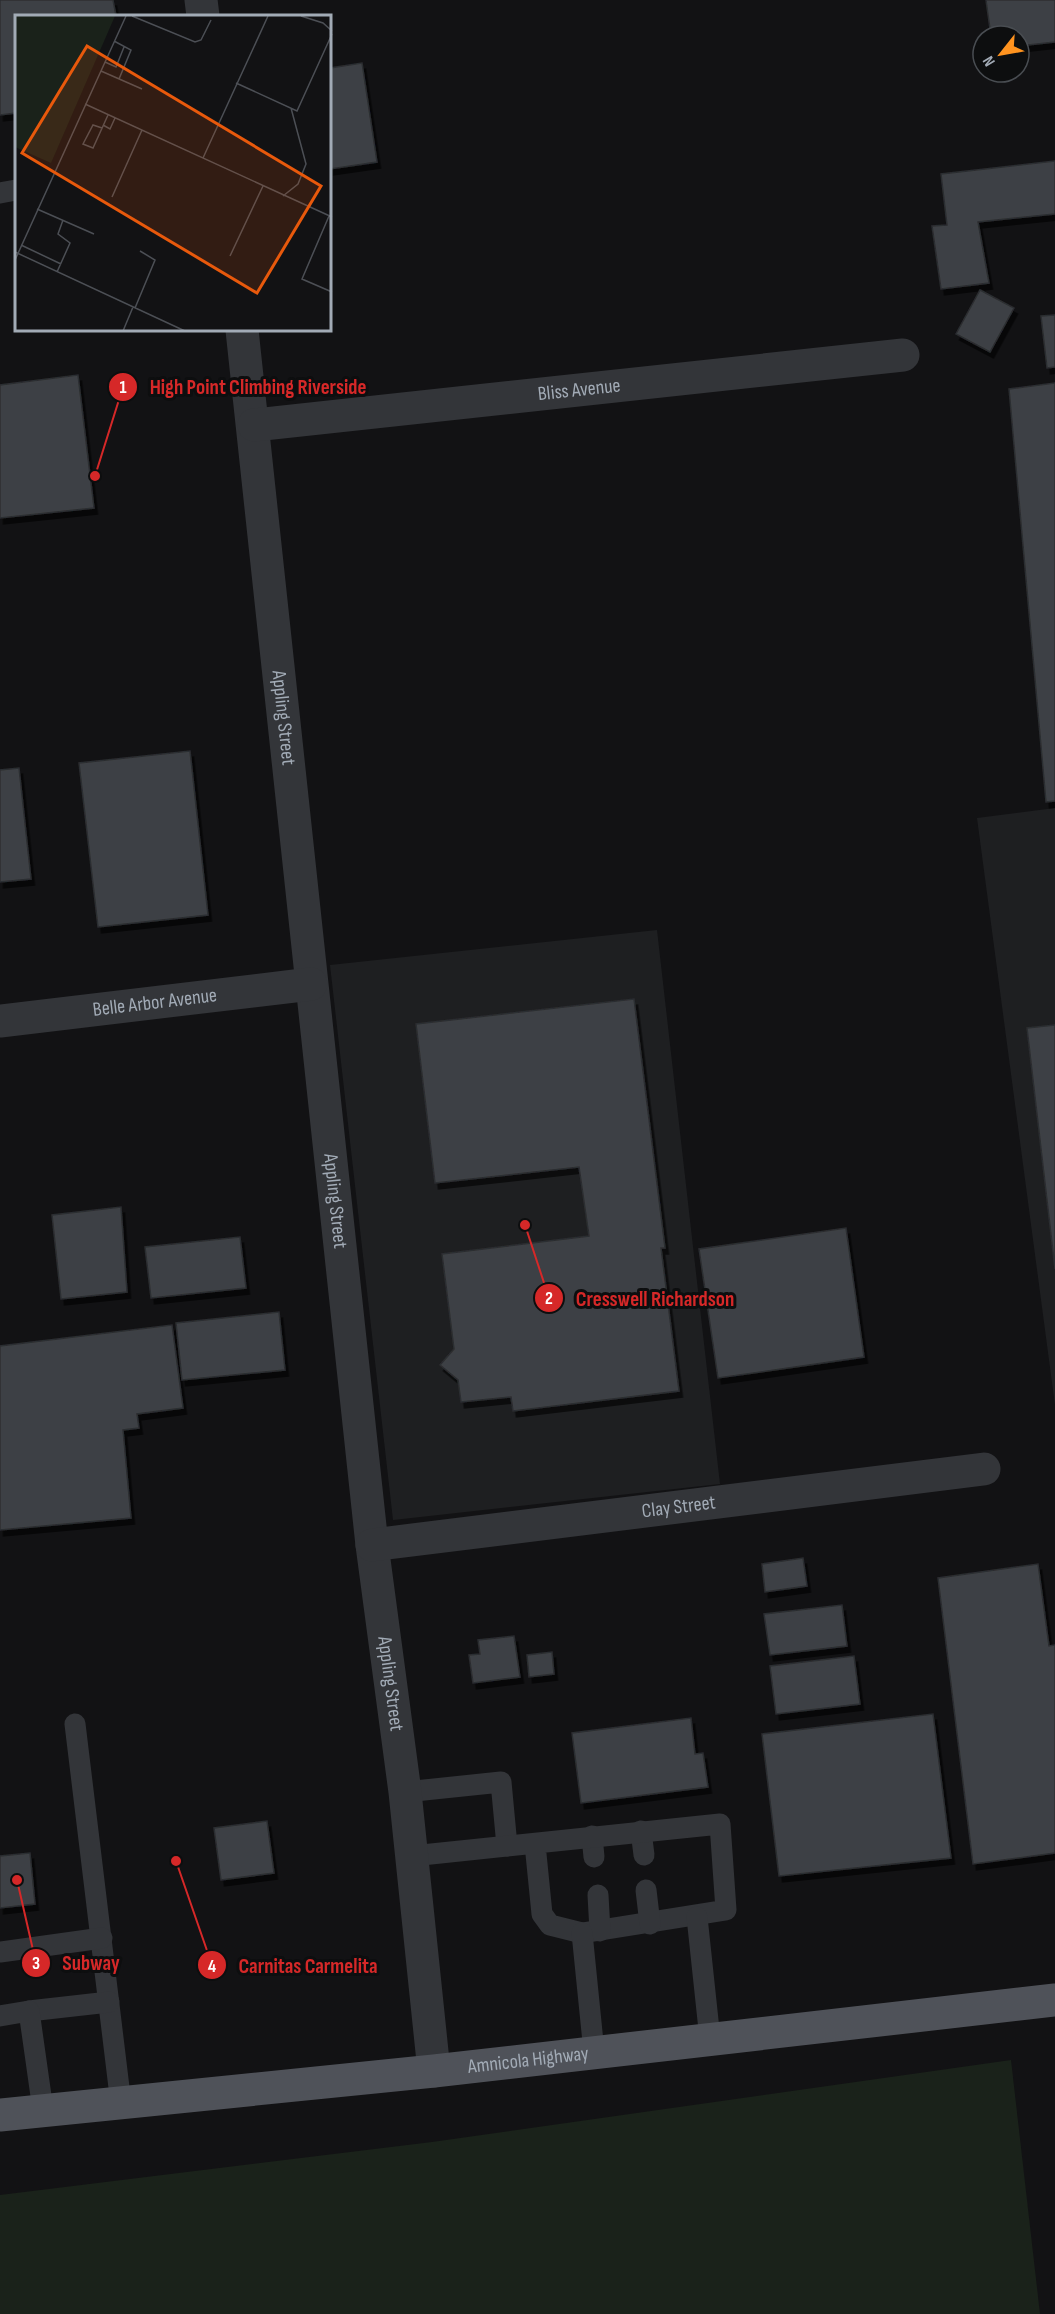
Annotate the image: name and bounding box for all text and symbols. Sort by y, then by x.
inset map [15,15,332,332]
north arrow [971,24,1031,84]
text: N [979,52,1000,70]
callout: High Point Climbing Riverside [108,367,379,406]
street label: Bliss Avenue [537,374,622,406]
text: High Point Climbing Riverside [150,375,366,400]
text: 1 [119,377,127,398]
street label: Appling Street [266,668,300,766]
street label: Belle Arbor Avenue [91,983,218,1022]
street label: Appling Street [318,1151,352,1250]
callout: Cresswell Richardson [534,1279,746,1318]
text: Cresswell Richardson [576,1287,734,1312]
text: 2 [545,1288,553,1309]
street label: Clay Street [640,1490,717,1523]
street label: Appling Street [372,1634,409,1733]
callout: Subway [21,1943,132,1982]
callout: Carnitas Carmelita [197,1946,390,1985]
text: Subway [62,1951,120,1976]
text: 3 [32,1953,40,1974]
text: Carnitas Carmelita [239,1954,377,1979]
text: 4 [208,1956,217,1977]
street label: Amnicola Highway [465,2041,590,2079]

